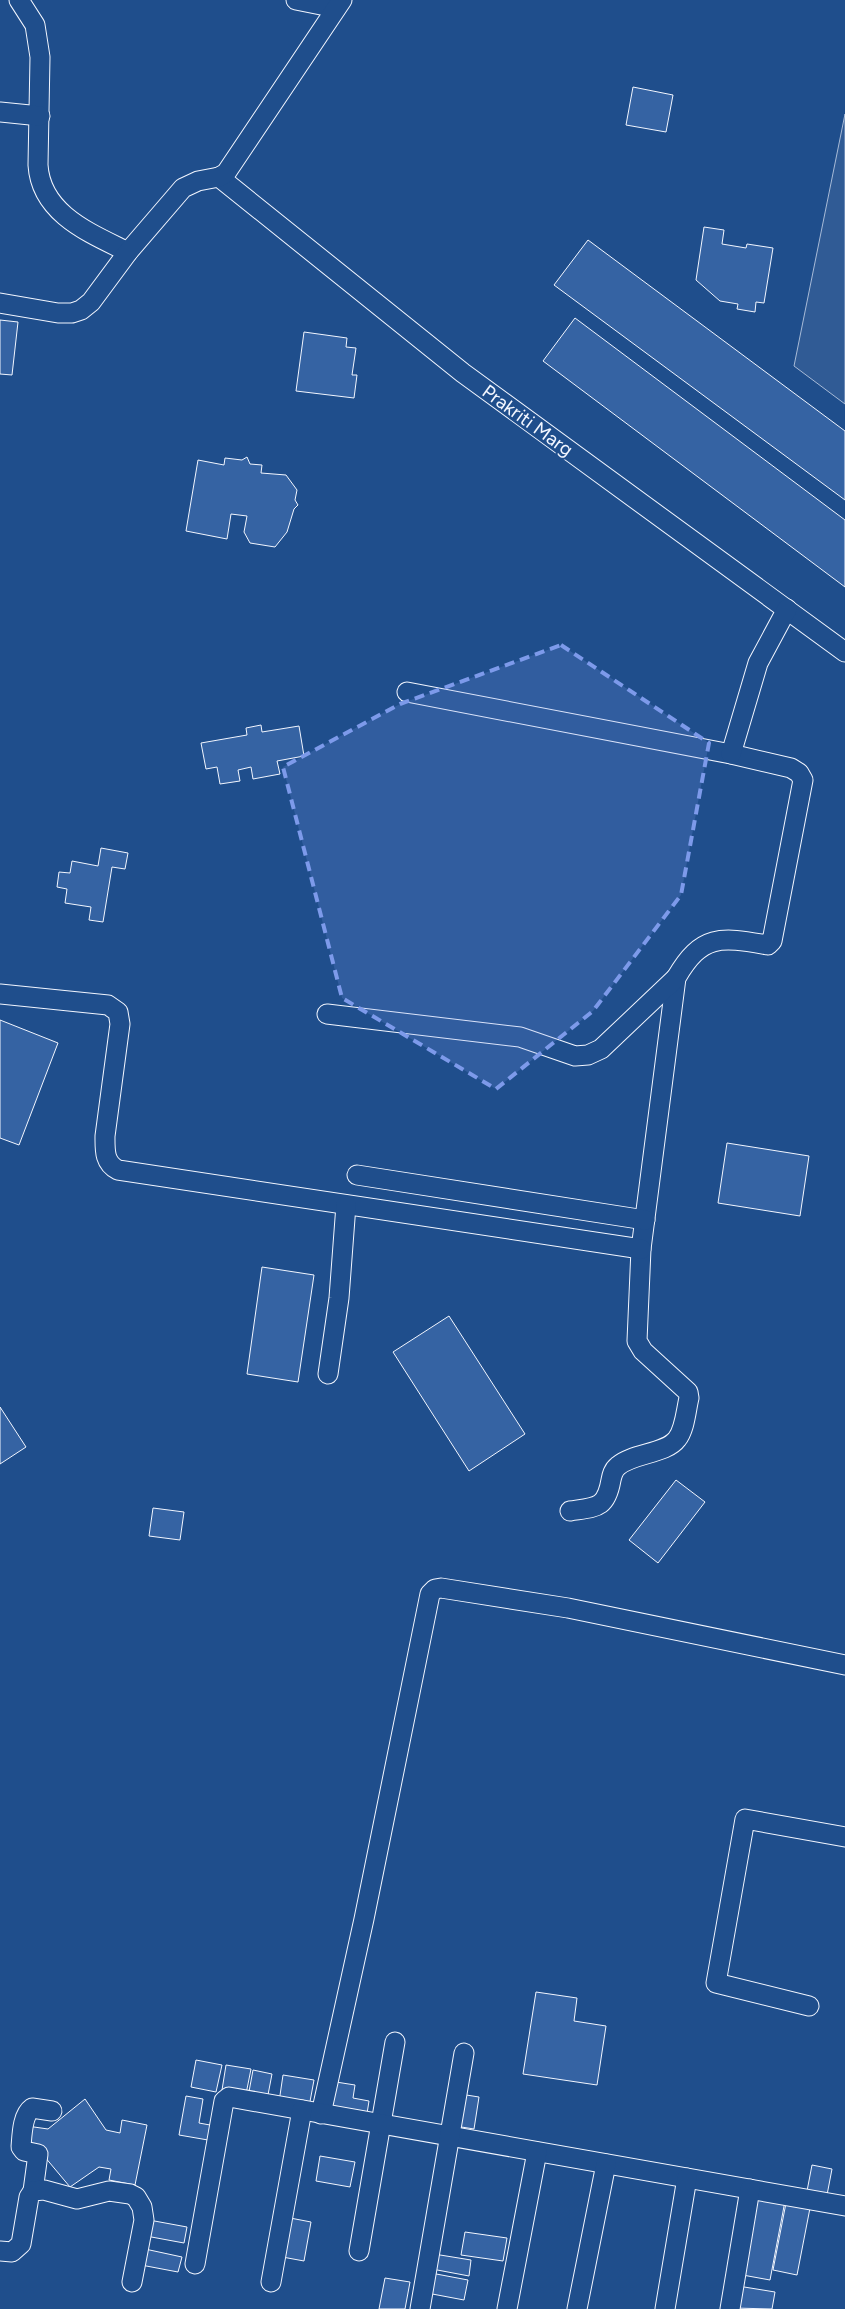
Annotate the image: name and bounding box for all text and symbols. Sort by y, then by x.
street label: Prakriti Marg [478,380,578,461]

